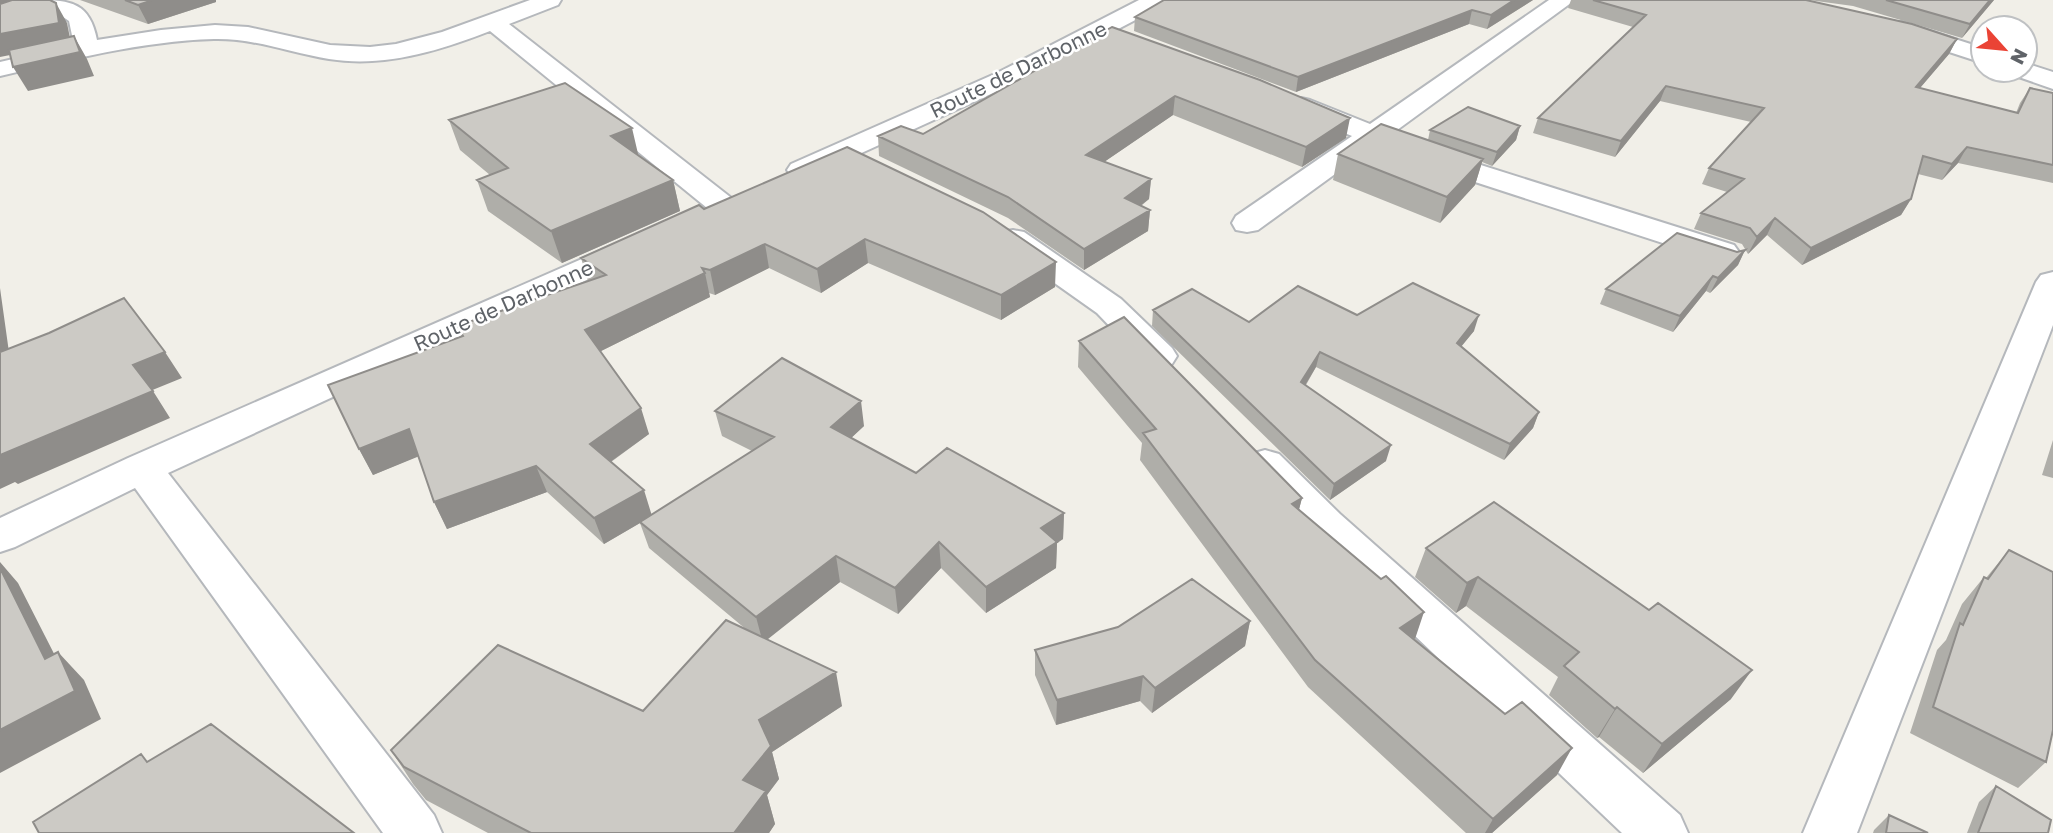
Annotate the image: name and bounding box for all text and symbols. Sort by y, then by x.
north arrow [1969,14,2039,84]
street label: Route de Darbonne [925,15,1111,123]
text: N [2006,45,2033,69]
street label: Route de Darbonne [409,254,597,356]

